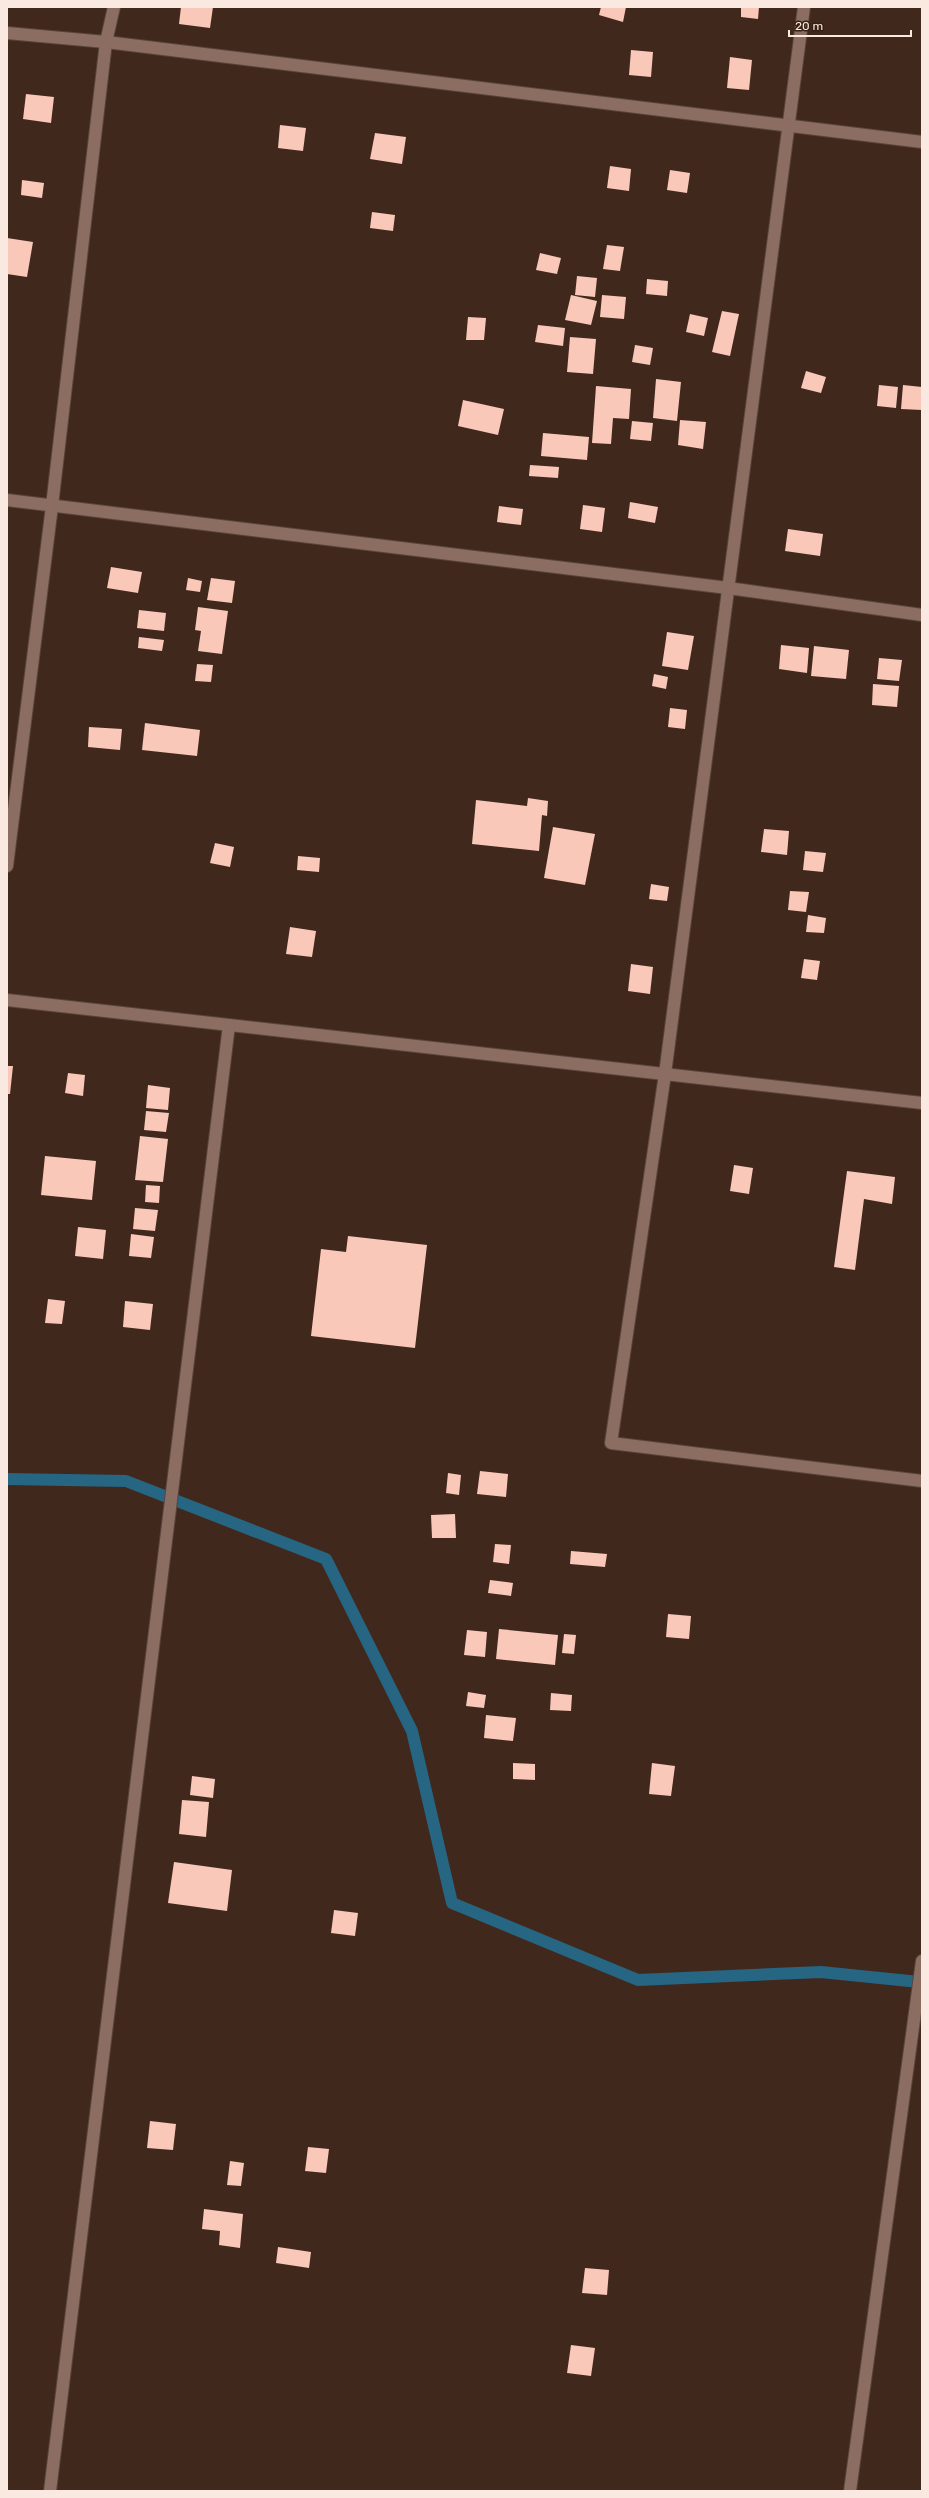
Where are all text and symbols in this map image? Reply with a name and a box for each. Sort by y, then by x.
scale bar [789,12,911,38]
text: 20 m [795,19,823,33]

